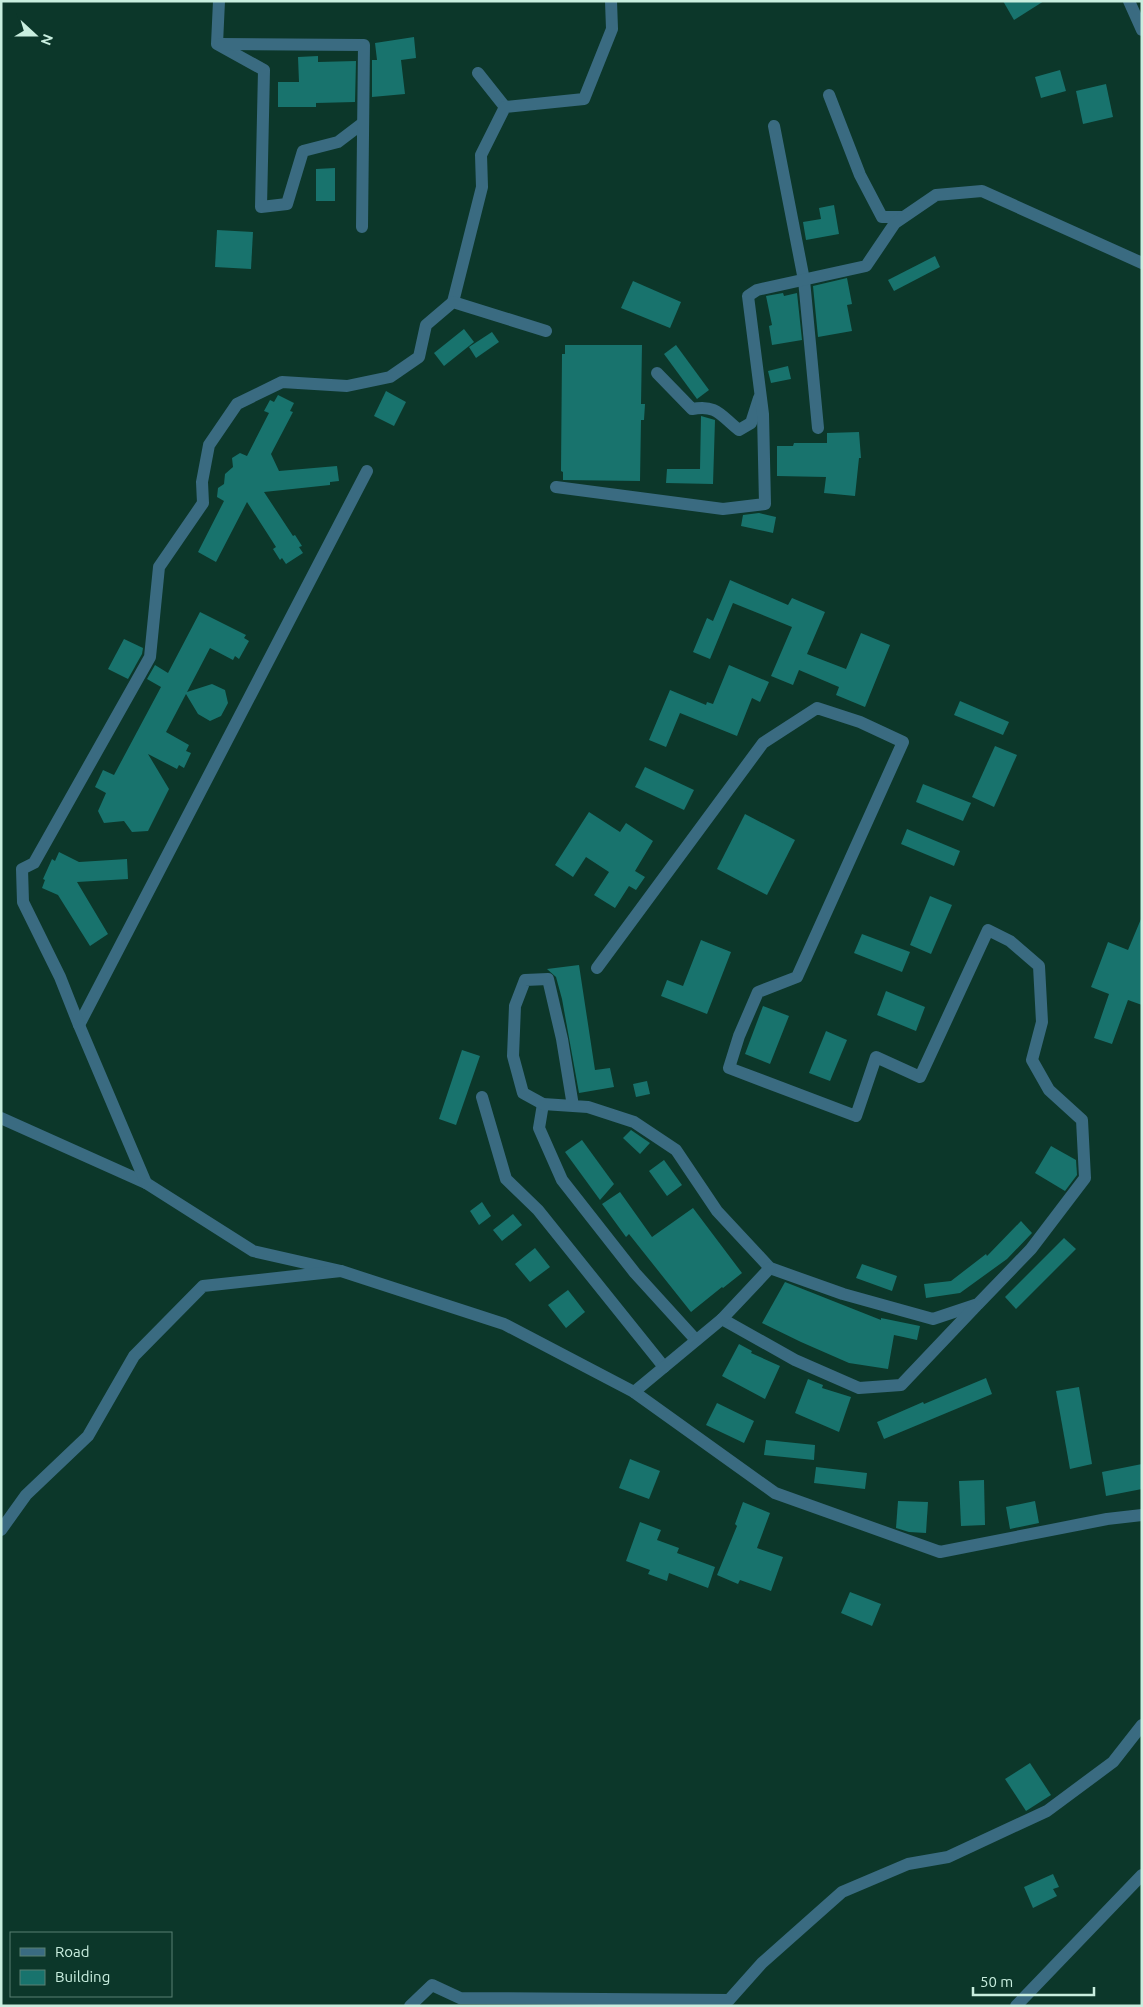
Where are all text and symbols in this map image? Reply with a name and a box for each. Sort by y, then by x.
north arrow [10,10,60,60]
text: N [38,32,56,47]
legend [10,1932,172,1997]
text: Road [55,1943,90,1960]
scale bar [973,1964,1094,1996]
text: Building [55,1968,110,1985]
text: 50 m [980,1973,1013,1990]

